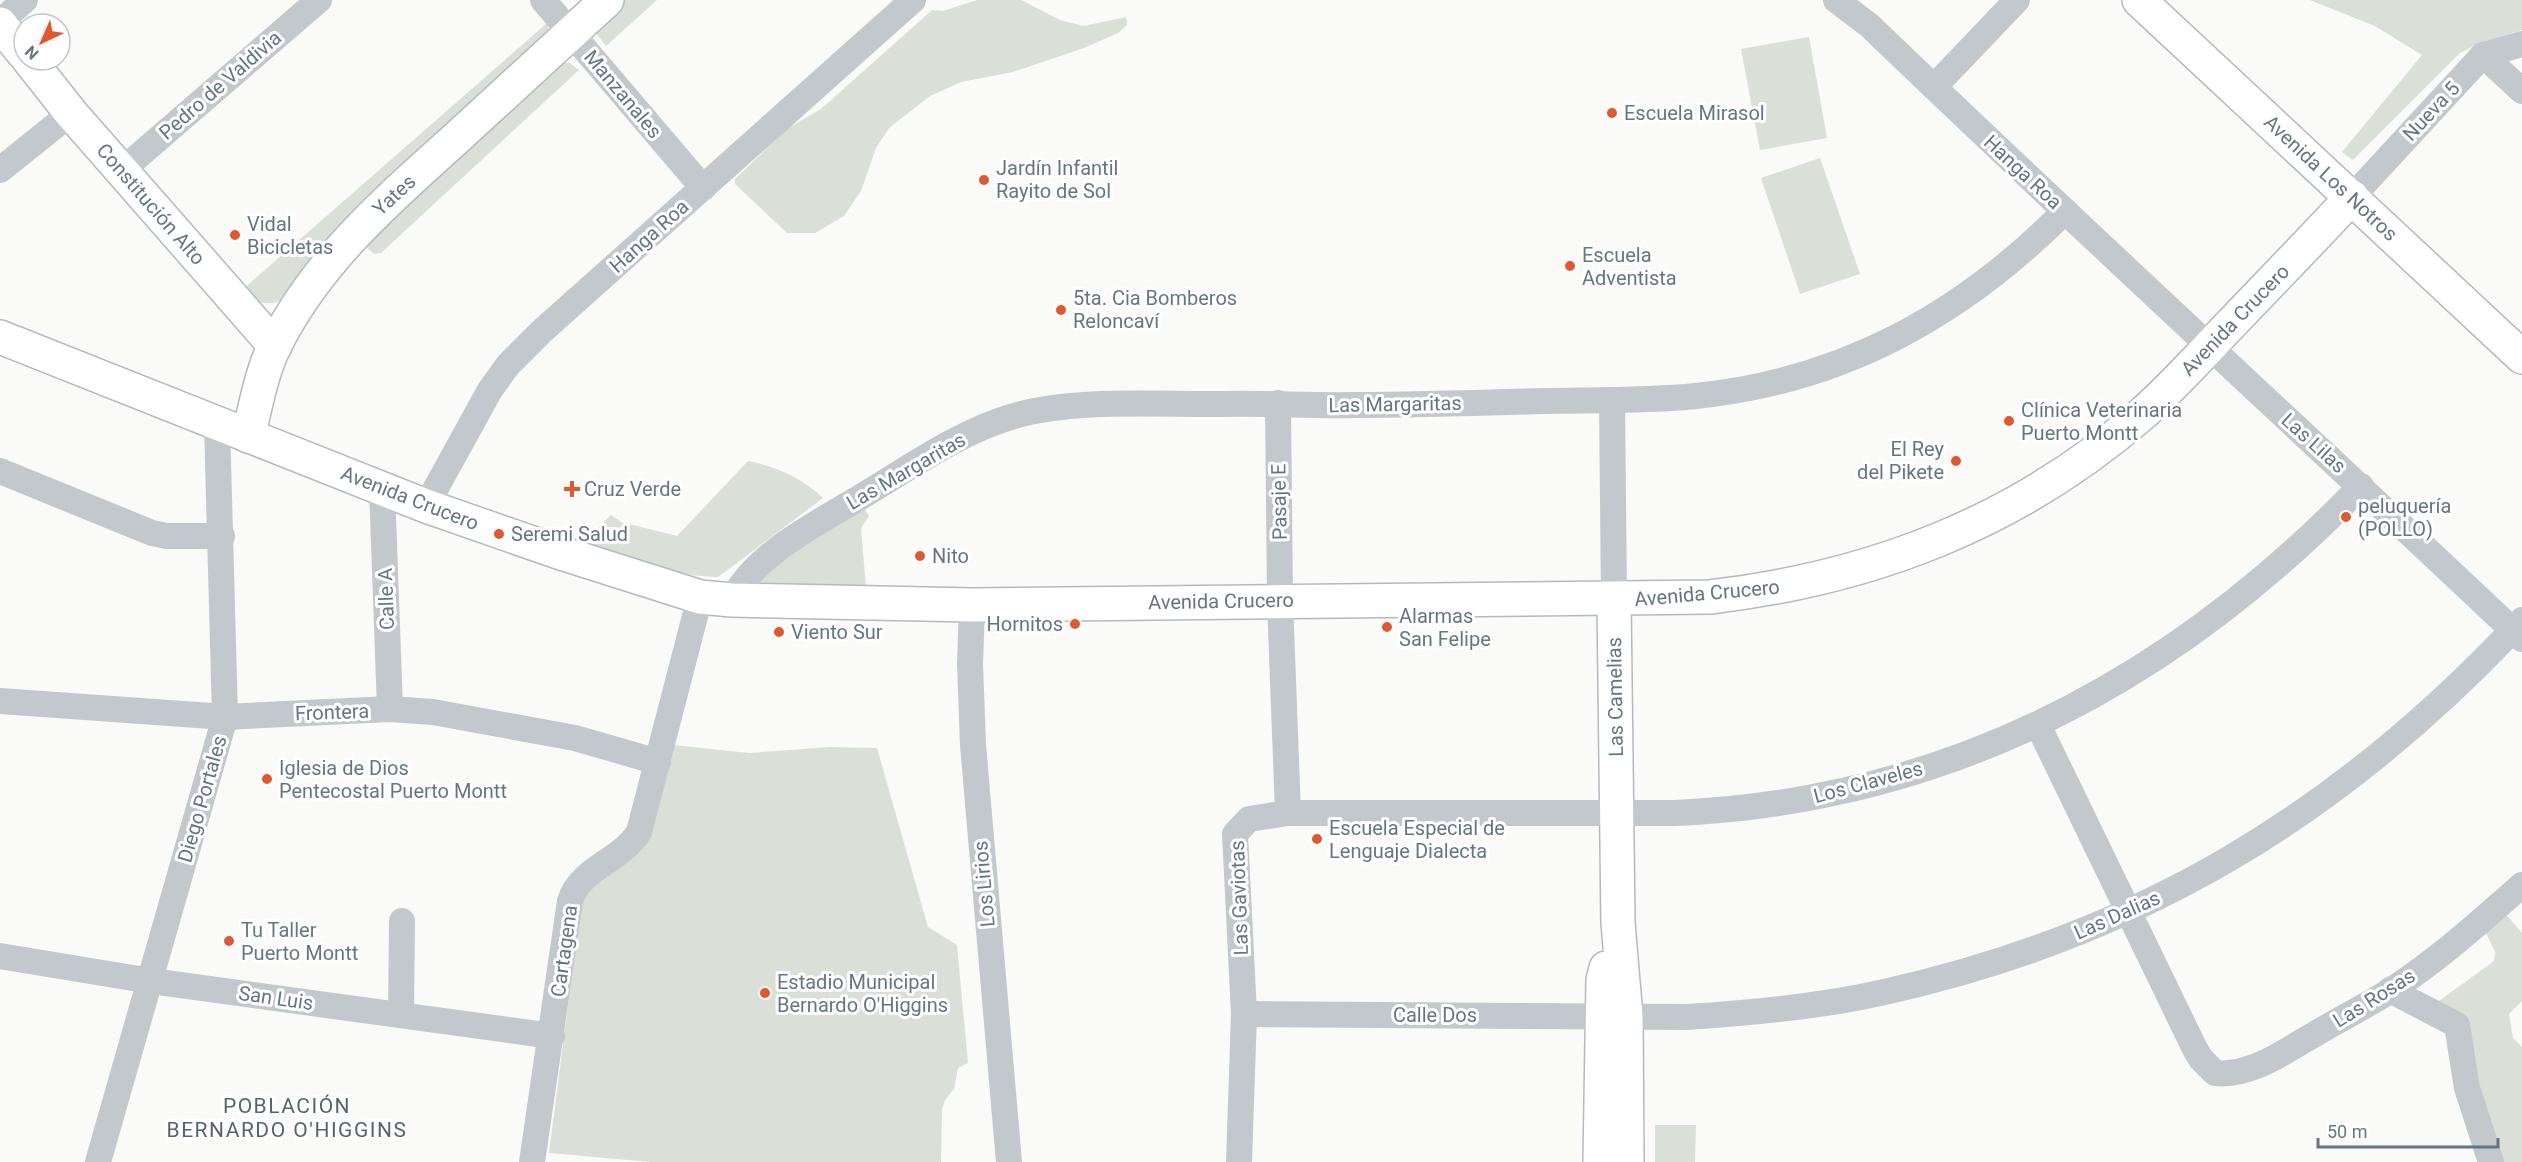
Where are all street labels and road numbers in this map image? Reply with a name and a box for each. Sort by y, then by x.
street label: Pedro de Valdivia [154,25,286,145]
street label: Manzanales [579,45,667,143]
street label: Nueva 5 [2398,76,2464,146]
street label: Avenida Los Notros [2259,110,2403,246]
street label: Hanga Roa [1979,130,2067,214]
street label: Constitución Alto [92,138,210,270]
street label: Yates [368,169,420,221]
street label: Hanga Roa [605,194,693,278]
street label: Avenida Crucero [2176,259,2294,381]
street label: Las Margaritas [1328,391,1462,417]
street label: Las Lilas [2277,408,2351,478]
street label: Las Margaritas [842,427,970,515]
street label: Avenida Crucero [338,461,482,535]
street label: Pasaje E [1266,464,1292,540]
street label: Calle A [373,567,399,631]
street label: Avenida Crucero [1633,575,1781,611]
street label: Avenida Crucero [1148,588,1294,614]
street label: Las Camelias [1602,637,1628,757]
street label: Frontera [294,699,370,725]
street label: Diego Portales [172,733,232,865]
street label: Los Claveles [1811,756,1925,808]
street label: Los Lirios [968,840,1000,928]
street label: Las Gaviotas [1225,840,1253,956]
street label: Las Dalias [2070,885,2164,945]
street label: Cartagena [546,904,582,998]
street label: Las Rosas [2329,963,2419,1033]
street label: San Luis [237,981,315,1015]
street label: Calle Dos [1393,1003,1477,1027]

